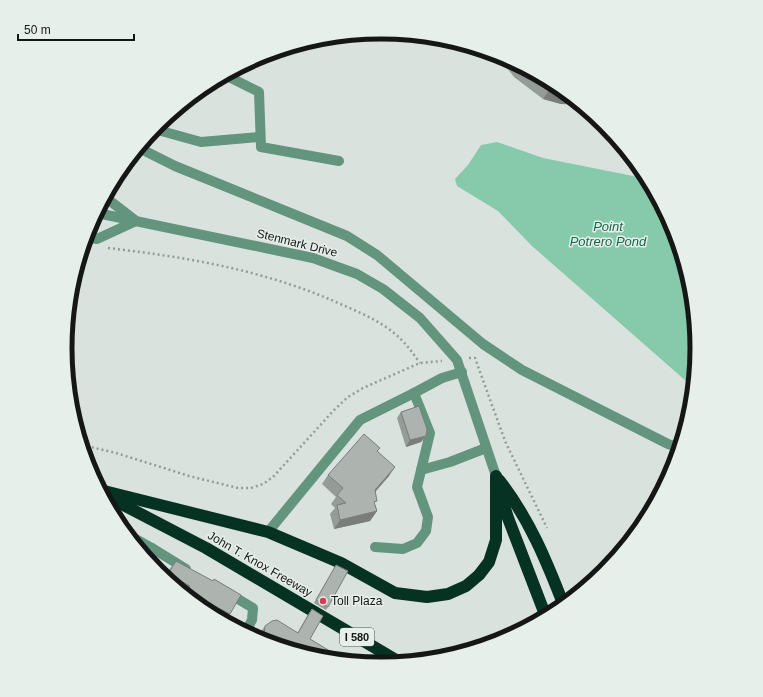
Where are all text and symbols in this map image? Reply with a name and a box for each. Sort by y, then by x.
scale bar [18,16,134,42]
text: 50 m [24,23,51,37]
water label: Point Potrero Pond [570,219,647,249]
street label: Stenmark Drive [255,226,339,260]
street label: John T. Knox Freeway [205,528,315,600]
place label: Toll Plaza [331,594,383,608]
marker: Toll Plaza [318,596,328,606]
road number: I 580 [340,628,374,646]

